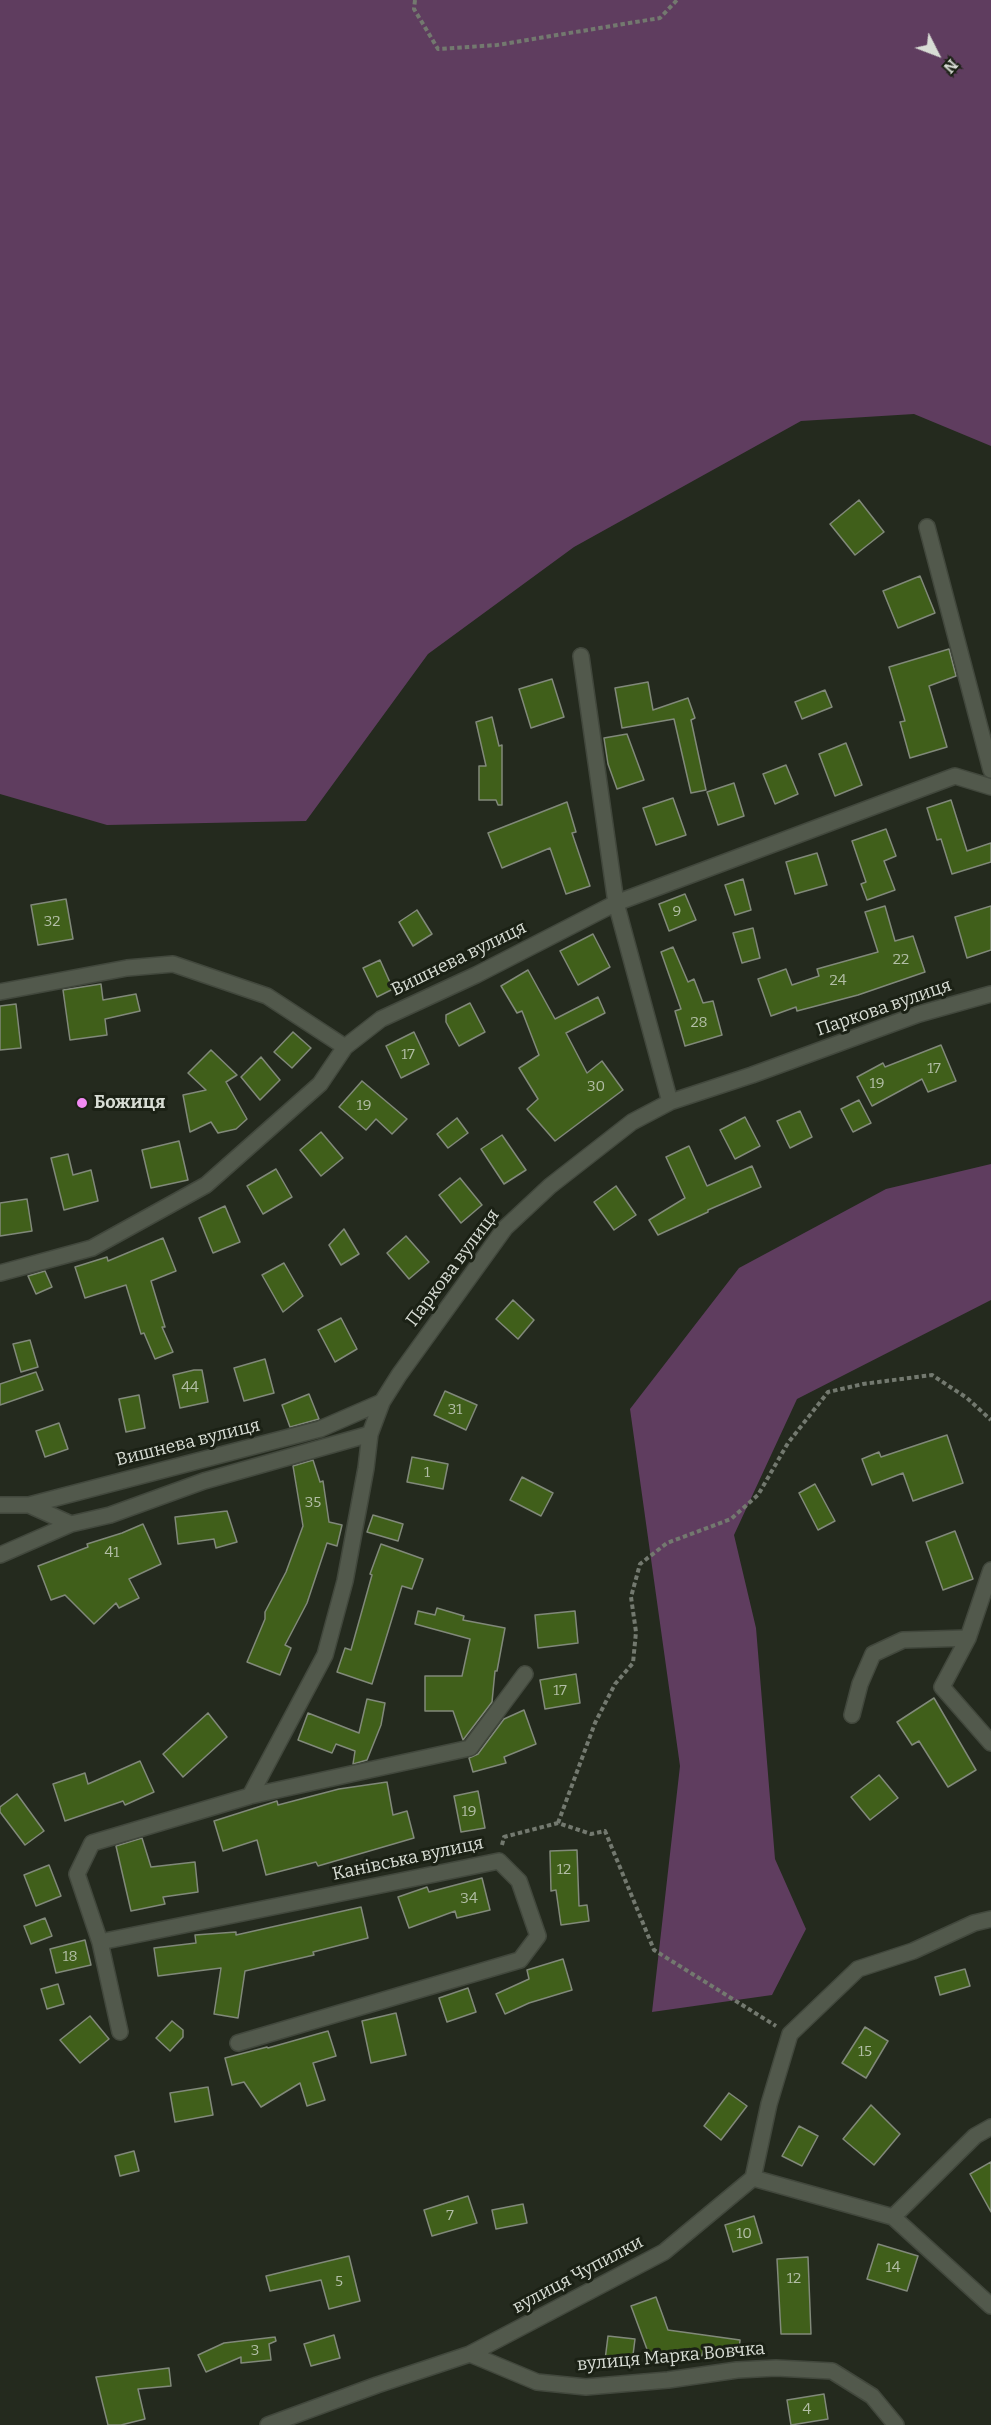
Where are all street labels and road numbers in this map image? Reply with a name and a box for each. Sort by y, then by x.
street label: Вишнева вулиця [388,917,530,1001]
street label: Паркова вулиця [814,975,954,1041]
street label: Паркова вулиця [402,1205,504,1331]
street label: Вишнева вулиця [114,1415,262,1471]
street label: Канівська вулиця [331,1832,485,1886]
street label: вулиця Чупилки [509,2231,647,2319]
street label: вулиця Марка Вовчка [576,2338,766,2376]

